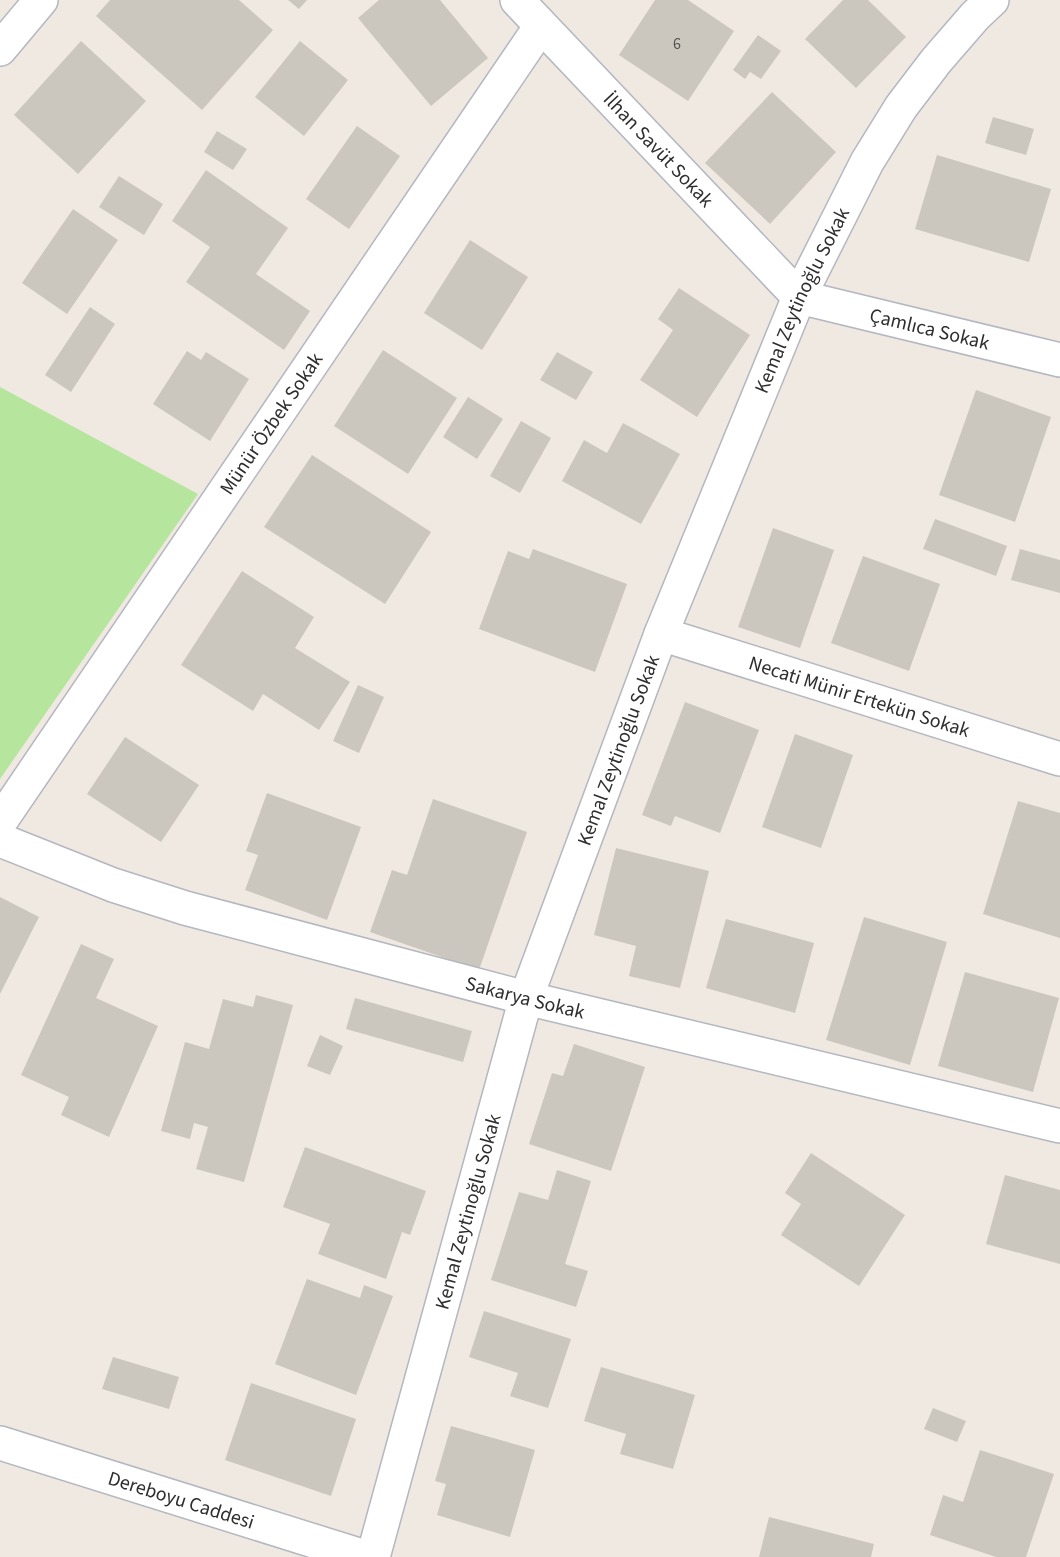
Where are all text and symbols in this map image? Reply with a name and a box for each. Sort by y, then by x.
house number: 6 [673,33,681,55]
street label: İlhan Savüt Sokak [597,86,720,214]
street label: Kemal Zeytinoğlu Sokak [748,203,857,398]
street label: Çamlıca Sokak [867,302,992,358]
street label: Münür Özbek Sokak [214,347,330,500]
street label: Necati Münir Ertekün Sokak [745,649,973,745]
street label: Kemal Zeytinoğlu Sokak [571,651,667,850]
street label: Sakarya Sokak [462,970,588,1027]
street label: Kemal Zeytinoğlu Sokak [428,1111,509,1313]
street label: Dereboyu Caddesi [104,1465,258,1537]

